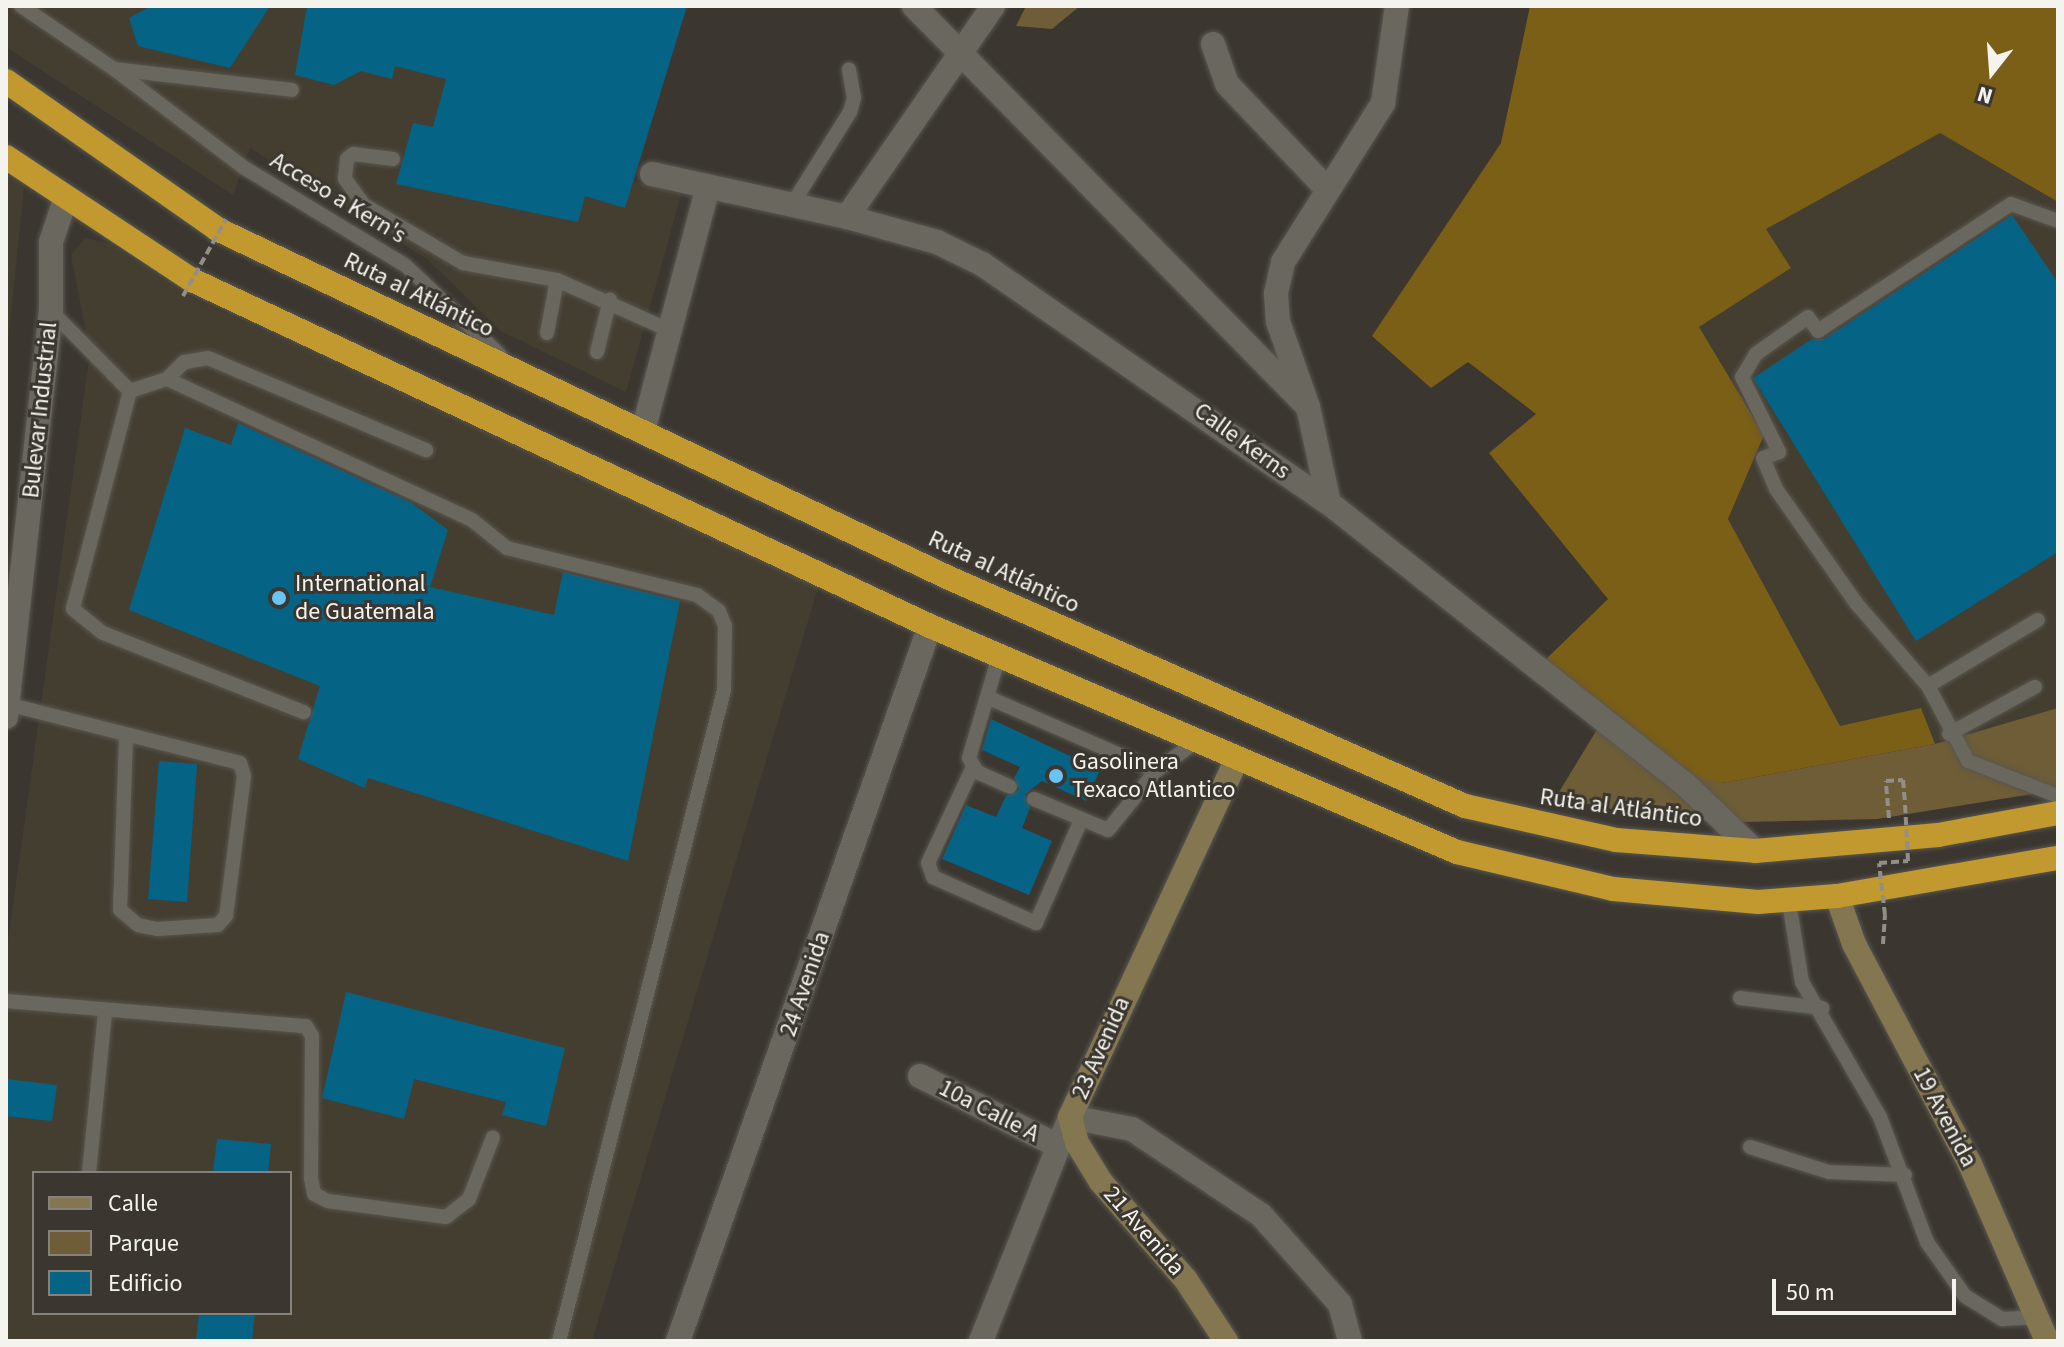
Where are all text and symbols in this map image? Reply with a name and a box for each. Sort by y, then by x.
north arrow [1952,32,2032,112]
text: N [1973,78,1997,112]
street label: Acceso a Kern's [265,146,411,250]
street label: Ruta al Atlántico [339,246,499,344]
street label: Bulevar Industrial [16,320,64,500]
street label: Calle Kerns [1188,396,1296,486]
street label: Ruta al Atlántico [924,524,1084,620]
place label: International de Guatemala [295,570,435,626]
marker: International de Guatemala [270,589,288,607]
place label: Gasolinera Texaco Atlantico [1072,748,1235,804]
marker: Gasolinera Texaco Atlantico [1047,767,1065,785]
street label: Ruta al Atlántico [1538,782,1704,834]
street label: 24 Avenida [774,928,836,1040]
street label: 23 Avenida [1066,992,1136,1104]
street label: 19 Avenida [1907,1062,1983,1172]
street label: 10a Calle A [934,1074,1044,1148]
legend [32,1171,292,1315]
street label: 21 Avenida [1097,1180,1191,1282]
text: Calle [108,1186,158,1221]
text: Parque [108,1226,179,1261]
scale bar [1776,1263,1960,1313]
text: Edificio [108,1266,182,1301]
text: 50 m [1786,1275,1835,1310]

